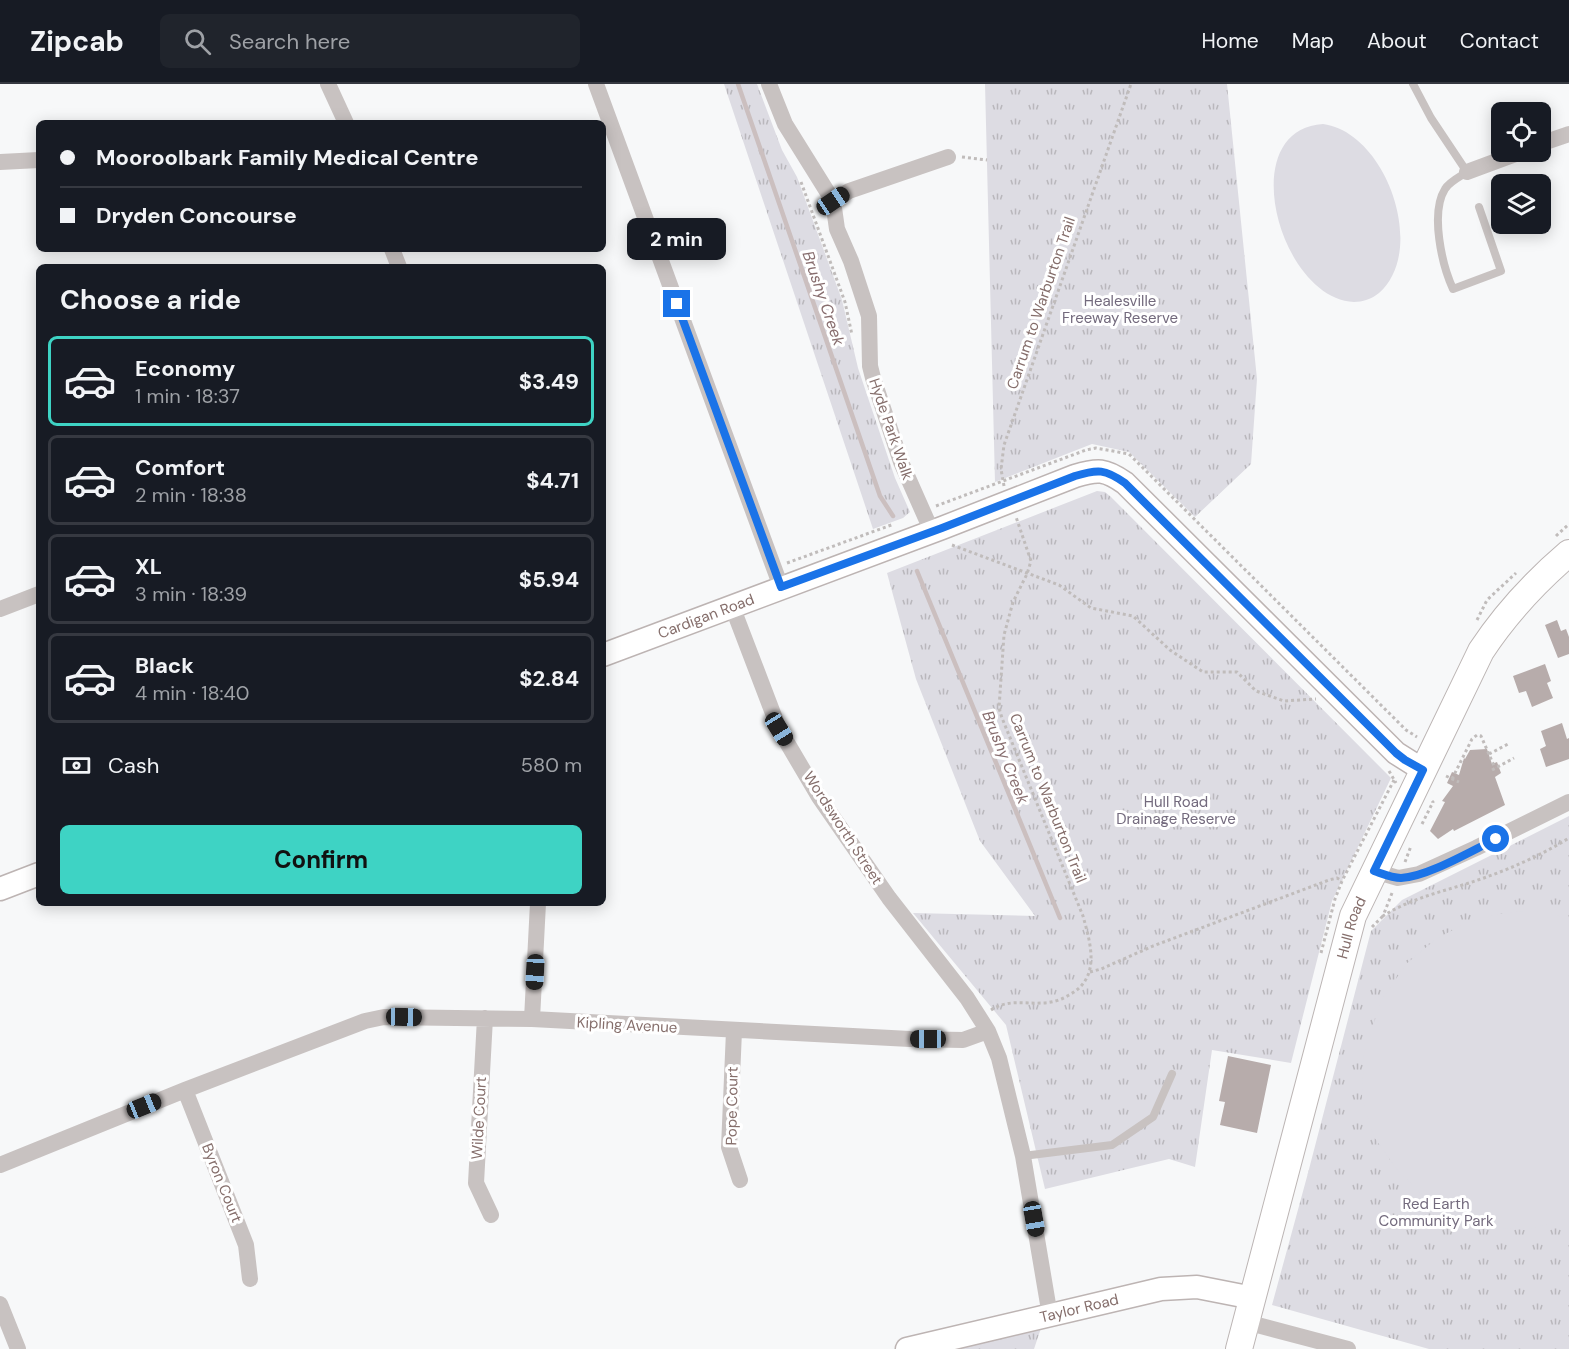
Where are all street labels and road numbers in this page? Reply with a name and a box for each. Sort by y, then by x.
street label: Carrum to Warburton Trail [1002,214,1080,392]
street label: Hyde Park Walk [864,376,918,483]
street label: Cardigan Road [655,589,757,644]
street label: Carrum to Warburton Trail [1005,710,1091,886]
street label: Wordsworth Street [799,768,887,889]
street label: Hull Road [1332,893,1371,961]
street label: Kipling Avenue [576,1012,678,1038]
street label: Pope Court [721,1066,743,1146]
street label: Wilde Court [467,1076,491,1160]
street label: Byron Court [197,1140,247,1226]
street label: Taylor Road [1038,1289,1121,1327]

